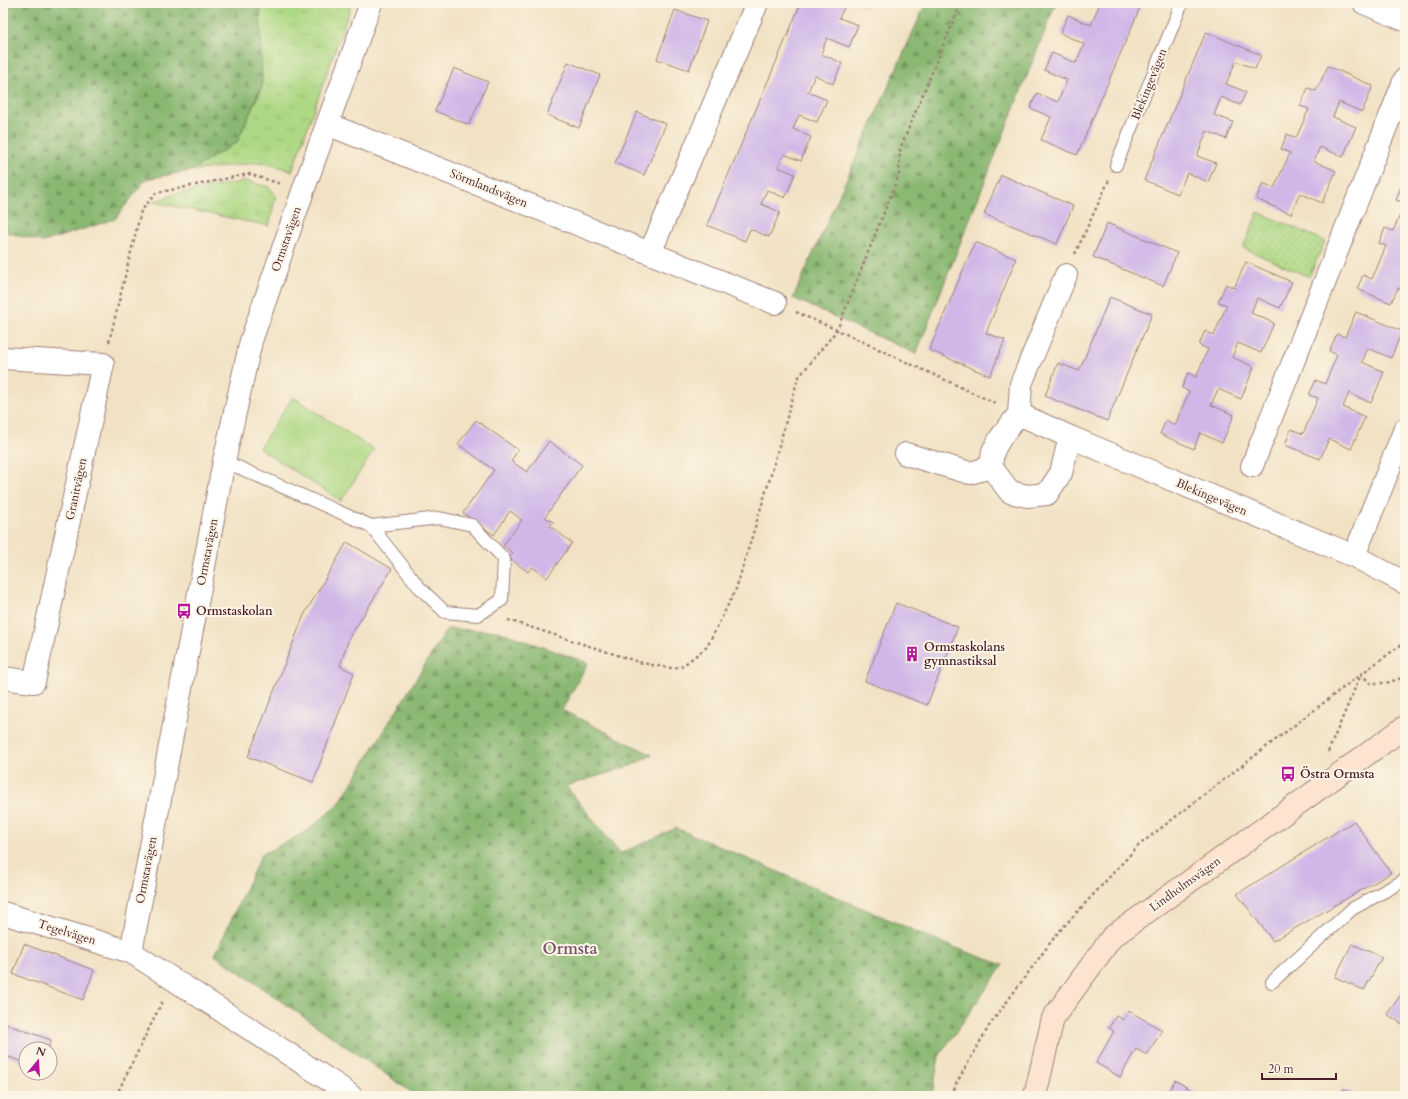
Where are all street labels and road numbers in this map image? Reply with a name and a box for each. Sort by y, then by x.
street label: Blekingevägen [1127,46,1171,122]
street label: Sörmlandsvägen [448,165,531,211]
street label: Ormstavägen [267,204,305,274]
street label: Granitvägen [62,456,90,522]
street label: Blekingevägen [1174,475,1250,519]
street label: Ormstavägen [193,517,221,587]
street label: Ormstavägen [132,835,160,905]
street label: Lindholmsvägen [1146,853,1224,915]
street label: Tegelvägen [36,916,98,948]

